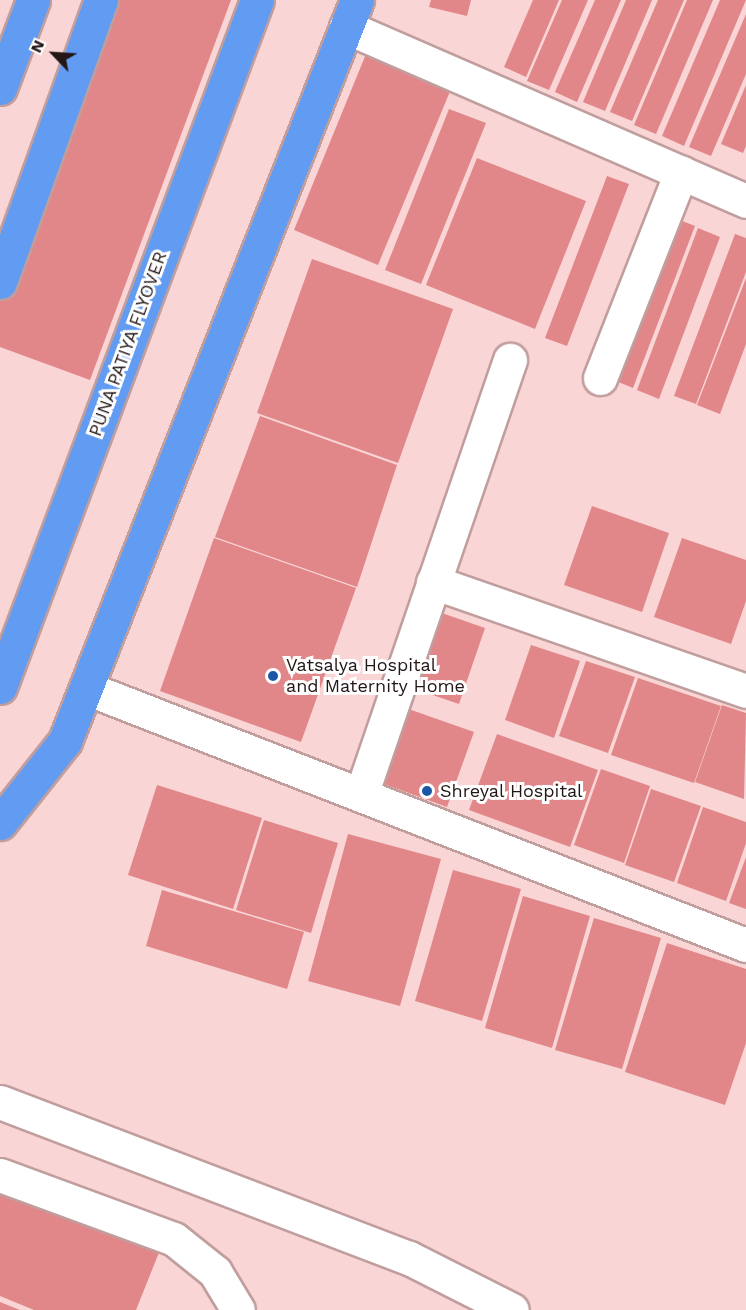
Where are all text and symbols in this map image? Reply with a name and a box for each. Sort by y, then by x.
north arrow [24,24,84,84]
text: N [26,37,48,56]
street label: PUNA PATIYA FLYOVER [84,248,172,440]
place label: Vatsalya Hospital and Maternity Home [286,655,465,698]
marker: Vatsalya Hospital and Maternity Home [264,667,282,685]
place label: Shreyal Hospital [440,780,583,802]
marker: Shreyal Hospital [418,782,436,800]

